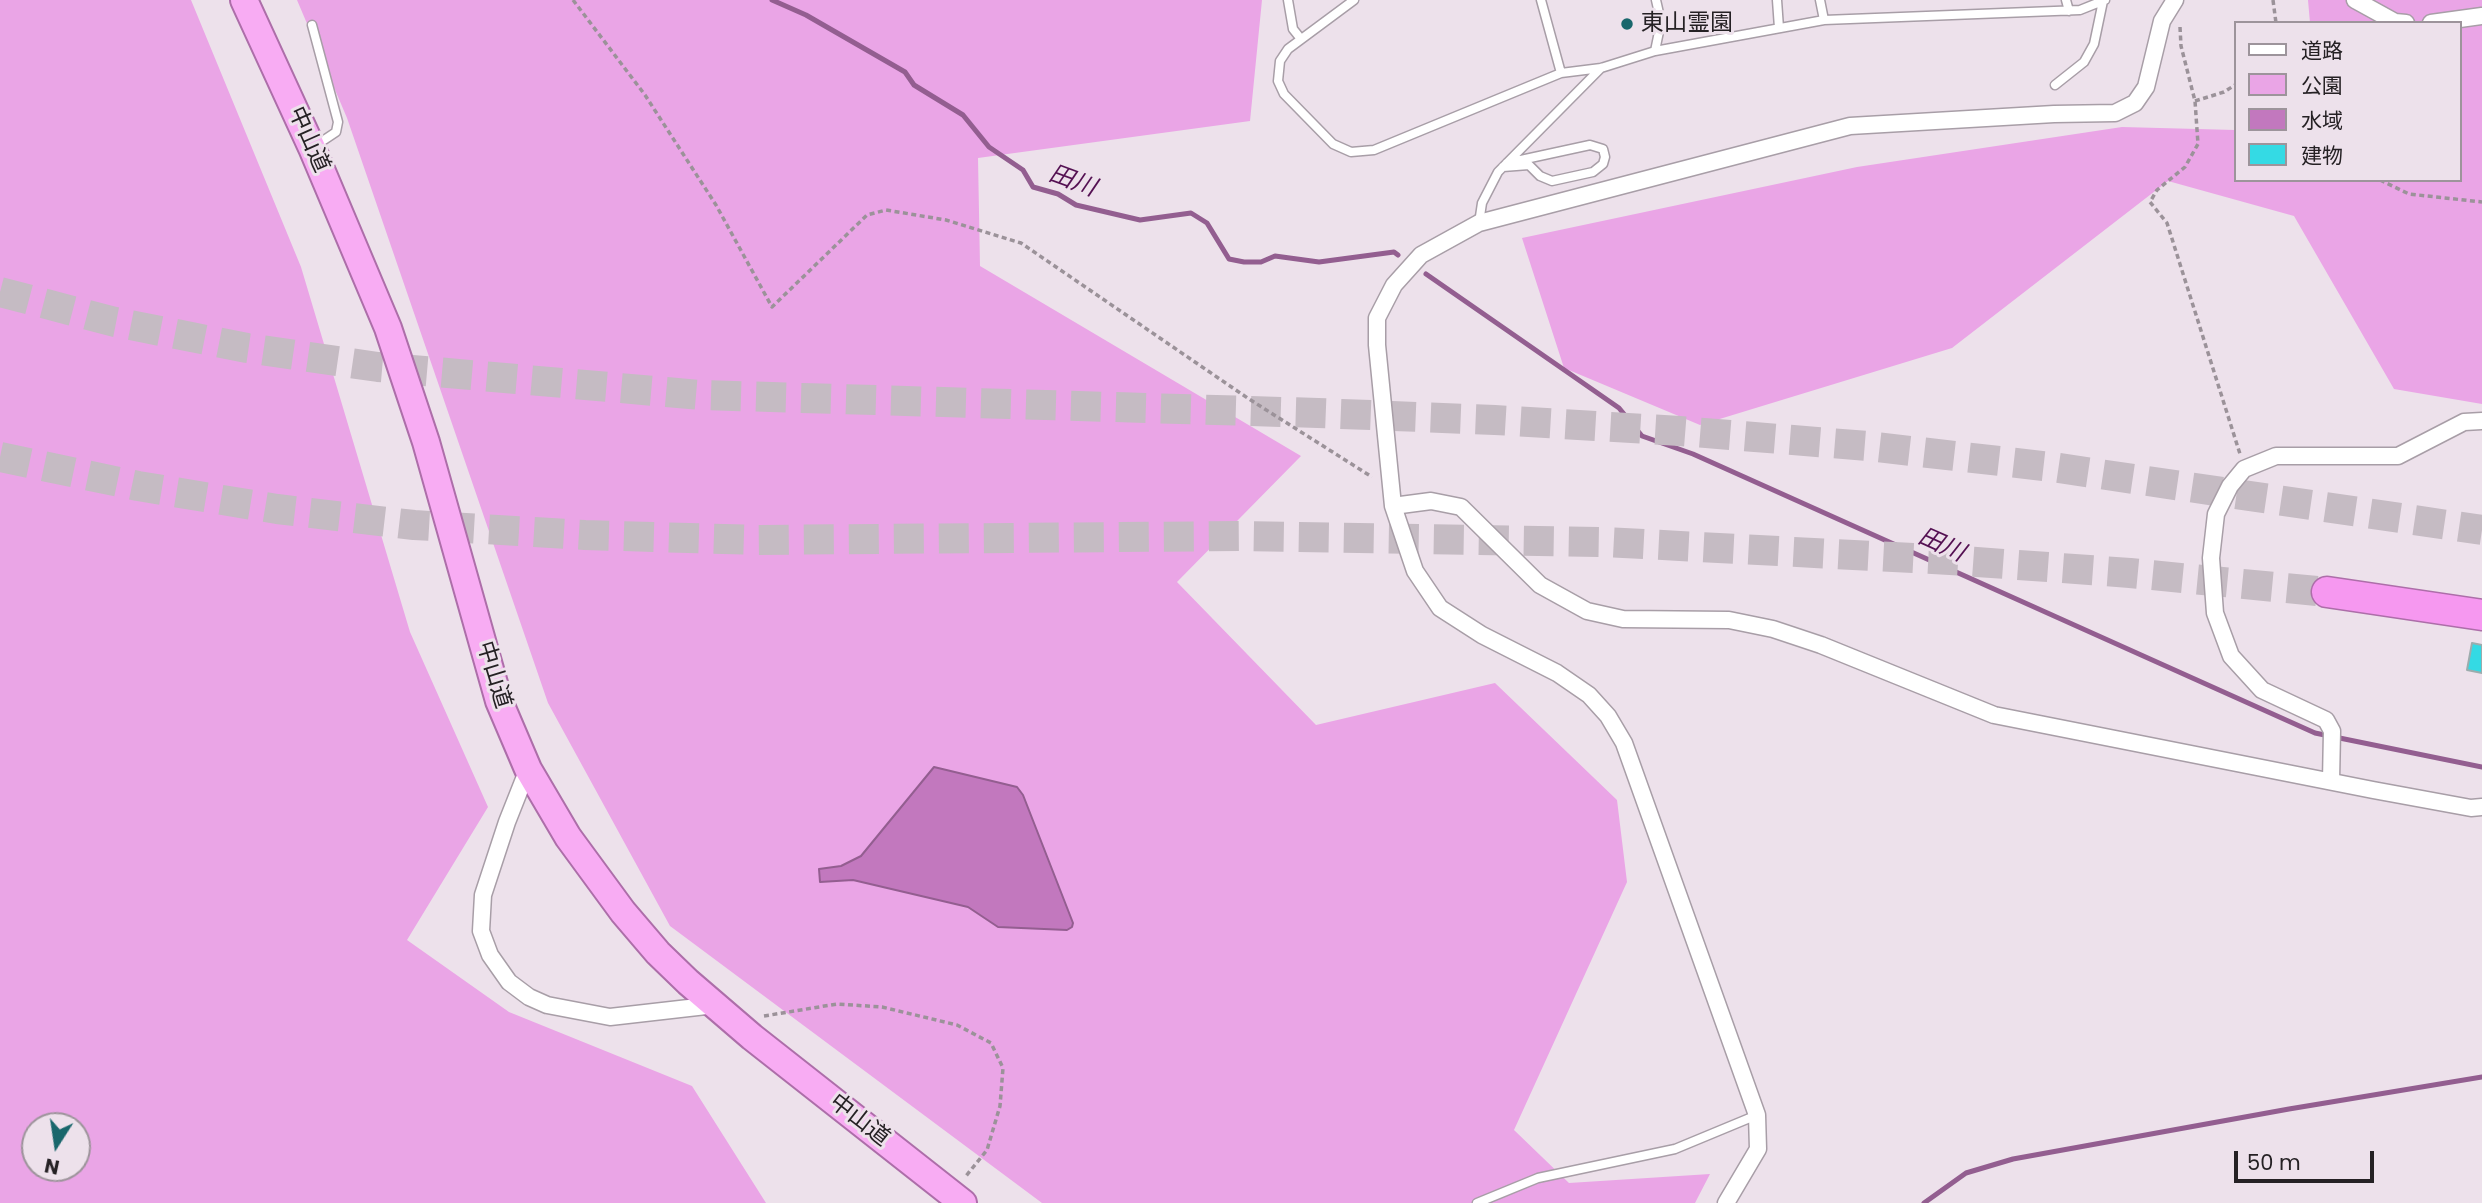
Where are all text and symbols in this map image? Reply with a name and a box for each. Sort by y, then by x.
place label: 東山霊園 [1641,10,1733,38]
marker: 東山霊園 [1619,16,1635,32]
legend [2234,21,2461,182]
text: 道路 [2301,36,2343,65]
text: 公園 [2301,71,2343,100]
street label: 中山道 [281,103,335,177]
text: 水域 [2301,106,2343,135]
text: 建物 [2301,141,2343,170]
water label: 田川 [1045,160,1099,204]
water label: 田川 [1913,523,1969,569]
street label: 中山道 [470,638,516,712]
street label: 中山道 [823,1089,895,1153]
north arrow [21,1112,91,1182]
scale bar [2237,1136,2377,1180]
text: 50 m [2247,1148,2301,1177]
text: N [42,1151,62,1181]

